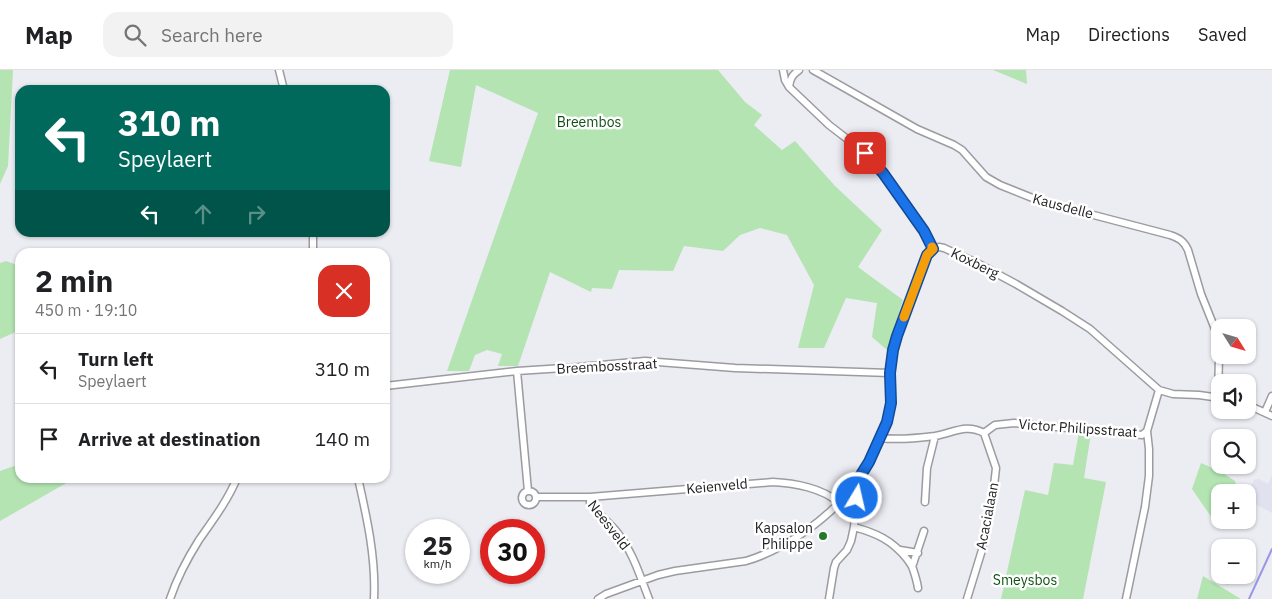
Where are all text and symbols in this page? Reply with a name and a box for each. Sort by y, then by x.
search box [103,12,453,57]
text: Map [25,19,73,51]
icon: search [121,21,149,49]
text: Search here [161,23,263,47]
text: Map [1025,23,1060,46]
text: Directions [1088,23,1170,46]
text: Saved [1198,23,1247,46]
text: 310 m [118,100,221,146]
icon: left [35,105,100,170]
park label: Breembos [557,113,621,131]
pin [844,132,886,174]
icon: arrive [851,139,879,167]
text: Speylaert [118,144,212,173]
street label: Kausdelle [1031,189,1096,223]
icon: left [136,200,164,228]
icon: ahead [189,200,217,228]
icon: right [242,200,270,228]
street label: Koxberg [948,244,1003,283]
text: 2 min [35,261,113,300]
button: close [318,265,370,317]
text: 450 m · 19:10 [35,300,137,320]
north arrow [1211,319,1256,364]
map controls [1211,319,1256,584]
text: Turn left [78,347,154,371]
street label: Breembosstraat [556,354,658,378]
icon: left [35,355,63,383]
text: 310 m [315,357,370,381]
text: Speylaert [78,371,147,391]
button: sound [1211,374,1256,419]
street label: Victor Philipsstraat [1018,415,1138,441]
icon: arrive [35,425,63,453]
text: Arrive at destination [78,427,261,451]
text: 140 m [315,427,370,451]
button: search [1211,429,1256,474]
position arrow [830,471,882,523]
street label: Keienveld [686,474,748,498]
street label: Acacialaan [972,481,1002,551]
button: + [1211,484,1256,529]
street label: Neesveld [584,496,634,554]
speed limit sign: 30 [480,519,545,584]
place label: Kapsalon Philippe [755,519,813,553]
text: 25 [422,529,453,562]
marker: Kapsalon Philippe [817,530,829,542]
button: − [1211,539,1256,584]
text: km/h [423,556,452,571]
park label: Smeysbos [993,571,1057,589]

